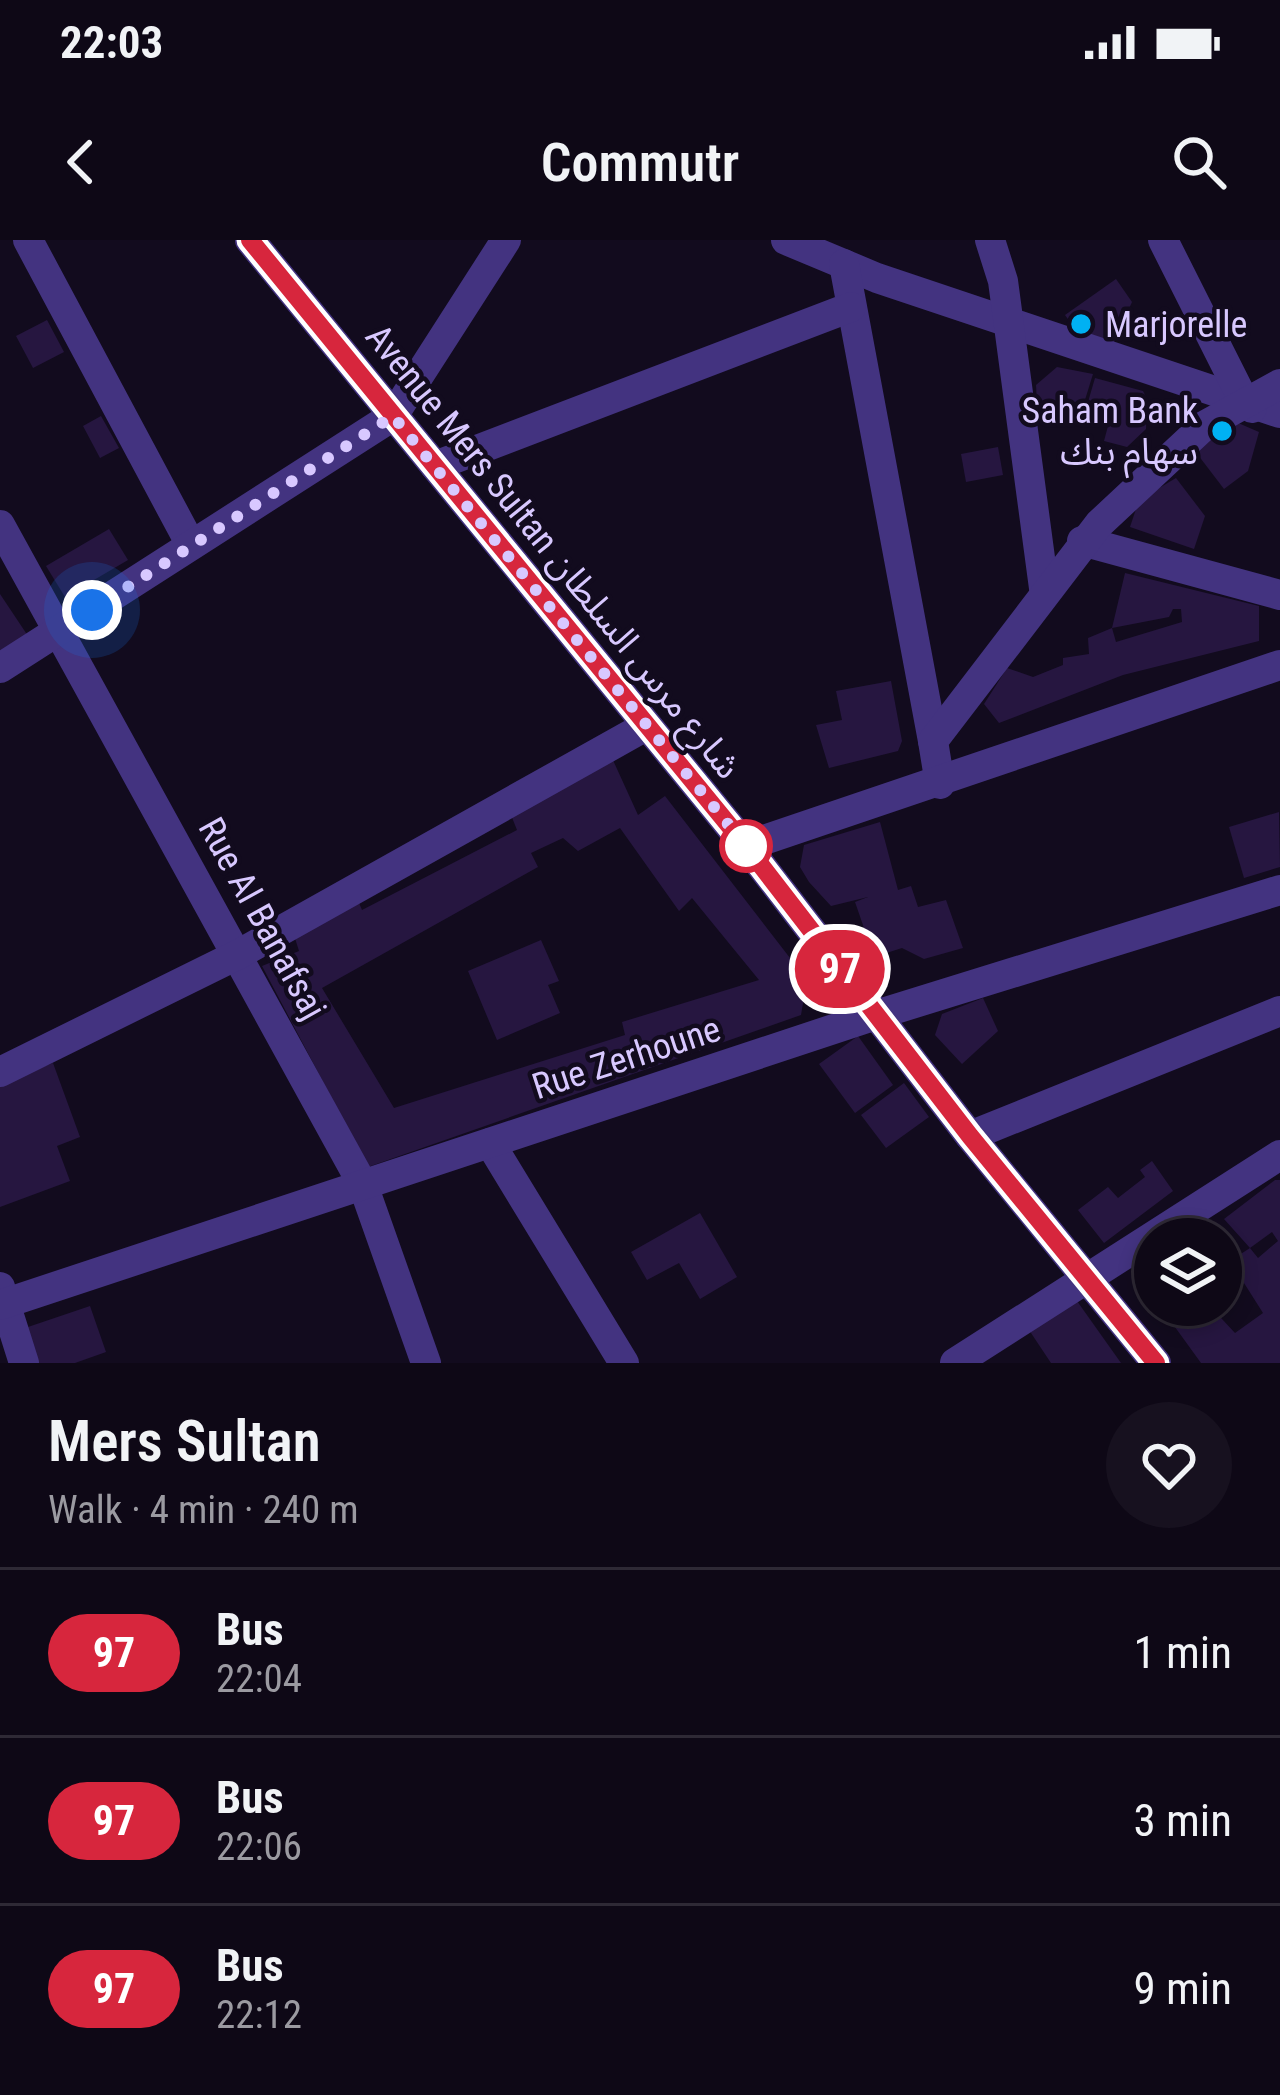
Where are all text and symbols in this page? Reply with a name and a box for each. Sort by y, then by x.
text: 22:03 [60,16,163,69]
icon: back [48,129,114,195]
icon: search [1166,129,1232,195]
text: Commutr [541,131,739,194]
place label: Marjorelle [1105,304,1247,346]
marker: Marjorelle [1068,311,1094,337]
street label: Avenue Mers Sultan شارع مرس السلطان [353,316,749,790]
place label: Saham Bank سهام بنك [1022,390,1198,479]
marker: Saham Bank سهام بنك [1209,418,1235,444]
your location [62,580,122,640]
street label: Rue Al Banafsaj [190,811,335,1026]
unlabelled marker [721,821,771,871]
line badge: 97 [786,930,894,1008]
text: 97 [819,944,861,993]
street label: Rue Zerhoune [527,1008,726,1108]
map controls [1134,1218,1242,1326]
button: layers [1134,1218,1242,1326]
button: heart [1106,1402,1232,1528]
text: Mers Sultan [48,1408,321,1475]
text: Walk · 4 min · 240 m [48,1487,359,1533]
text: Bus [216,1603,284,1656]
text: 1 min [1133,1626,1232,1679]
text: 97 [93,1628,135,1677]
text: 22:04 [216,1656,302,1702]
text: Bus [216,1771,284,1824]
text: 3 min [1133,1794,1232,1847]
text: 97 [93,1796,135,1845]
text: 22:06 [216,1824,302,1870]
text: Bus [216,1939,284,1992]
text: 9 min [1133,1962,1232,2015]
text: 97 [93,1964,135,2013]
text: 22:12 [216,1992,302,2038]

